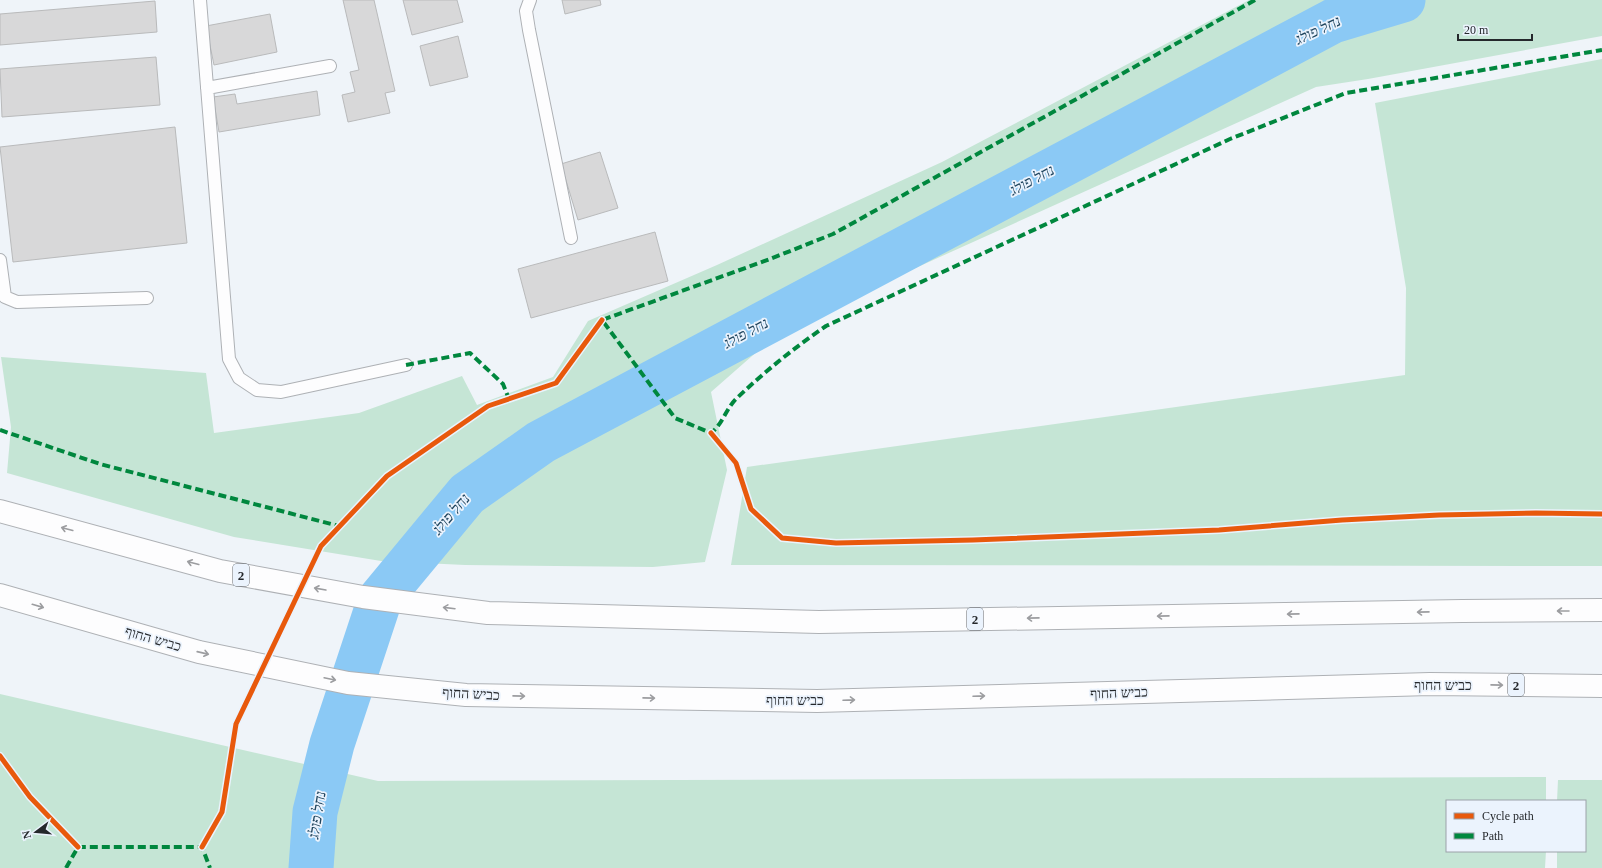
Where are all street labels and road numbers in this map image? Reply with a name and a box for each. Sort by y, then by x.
road number: 2 [233,564,249,586]
road number: 2 [967,608,983,630]
street label: כביש החוף [123,624,183,654]
road number: 2 [1508,674,1524,696]
street label: כביש החוף [1414,678,1472,693]
street label: כביש החוף [1090,684,1148,702]
street label: כביש החוף [442,685,500,703]
street label: כביש החוף [766,693,824,708]

